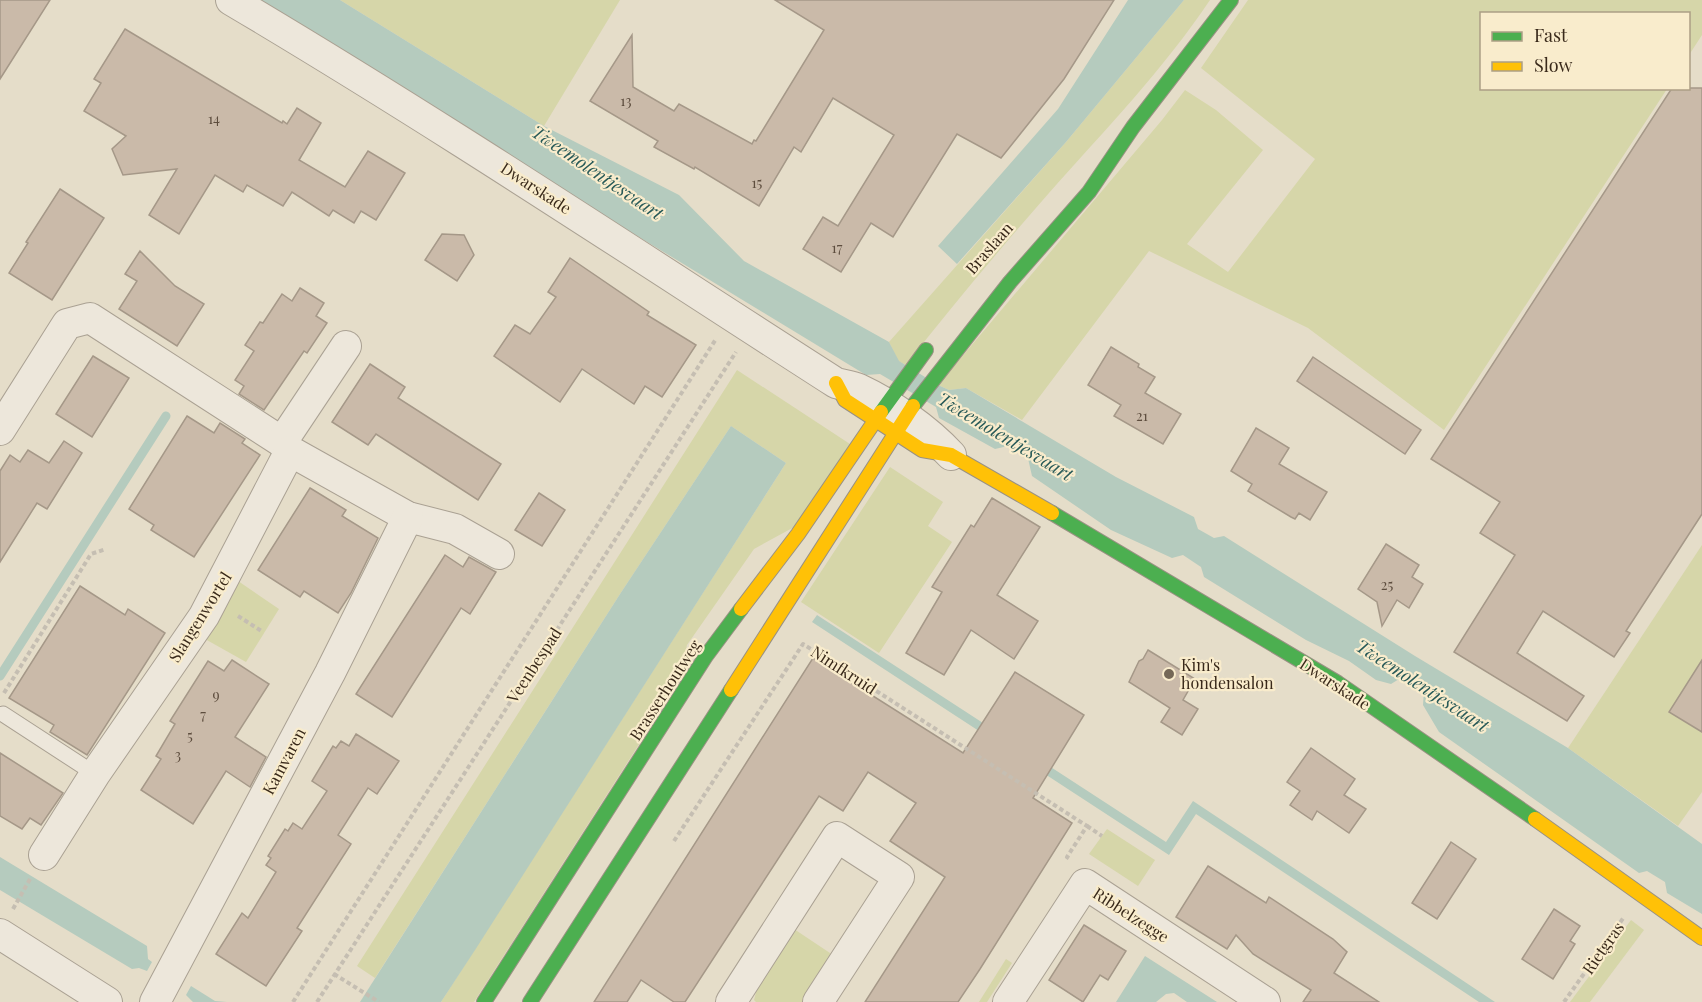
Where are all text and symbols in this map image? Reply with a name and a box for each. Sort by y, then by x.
legend [1480,12,1690,90]
text: Fast [1534,23,1568,47]
text: Slow [1534,53,1572,77]
house number: 13 [620,91,632,110]
house number: 14 [208,109,220,128]
water label: Tweemolentjesvaart [527,119,669,226]
street label: Dwarskade [497,157,576,218]
house number: 15 [752,173,763,192]
street label: Braslaan [960,217,1017,278]
house number: 17 [832,238,843,257]
water label: Tweemolentjesvaart [933,386,1078,487]
house number: 21 [1136,406,1148,425]
street label: Slangenwortel [163,567,236,666]
house number: 25 [1381,575,1393,594]
street label: Veenbespad [501,623,566,707]
water label: Tweemolentjesvaart [1351,633,1494,738]
street label: Brasserhoutweg [624,635,705,744]
street label: Nimfkruid [807,641,881,699]
street label: Dwarskade [1296,653,1375,714]
place label: Kim's hondensalon [1181,654,1274,693]
marker: Kim's hondensalon [1162,667,1176,681]
house number: 9 [212,685,220,704]
house number: 7 [200,705,206,724]
street label: Kamvaren [257,723,310,798]
house number: 5 [187,726,193,745]
house number: 3 [175,745,181,764]
street label: Ribbelzegge [1089,882,1173,947]
street label: Rietgras [1577,917,1628,978]

